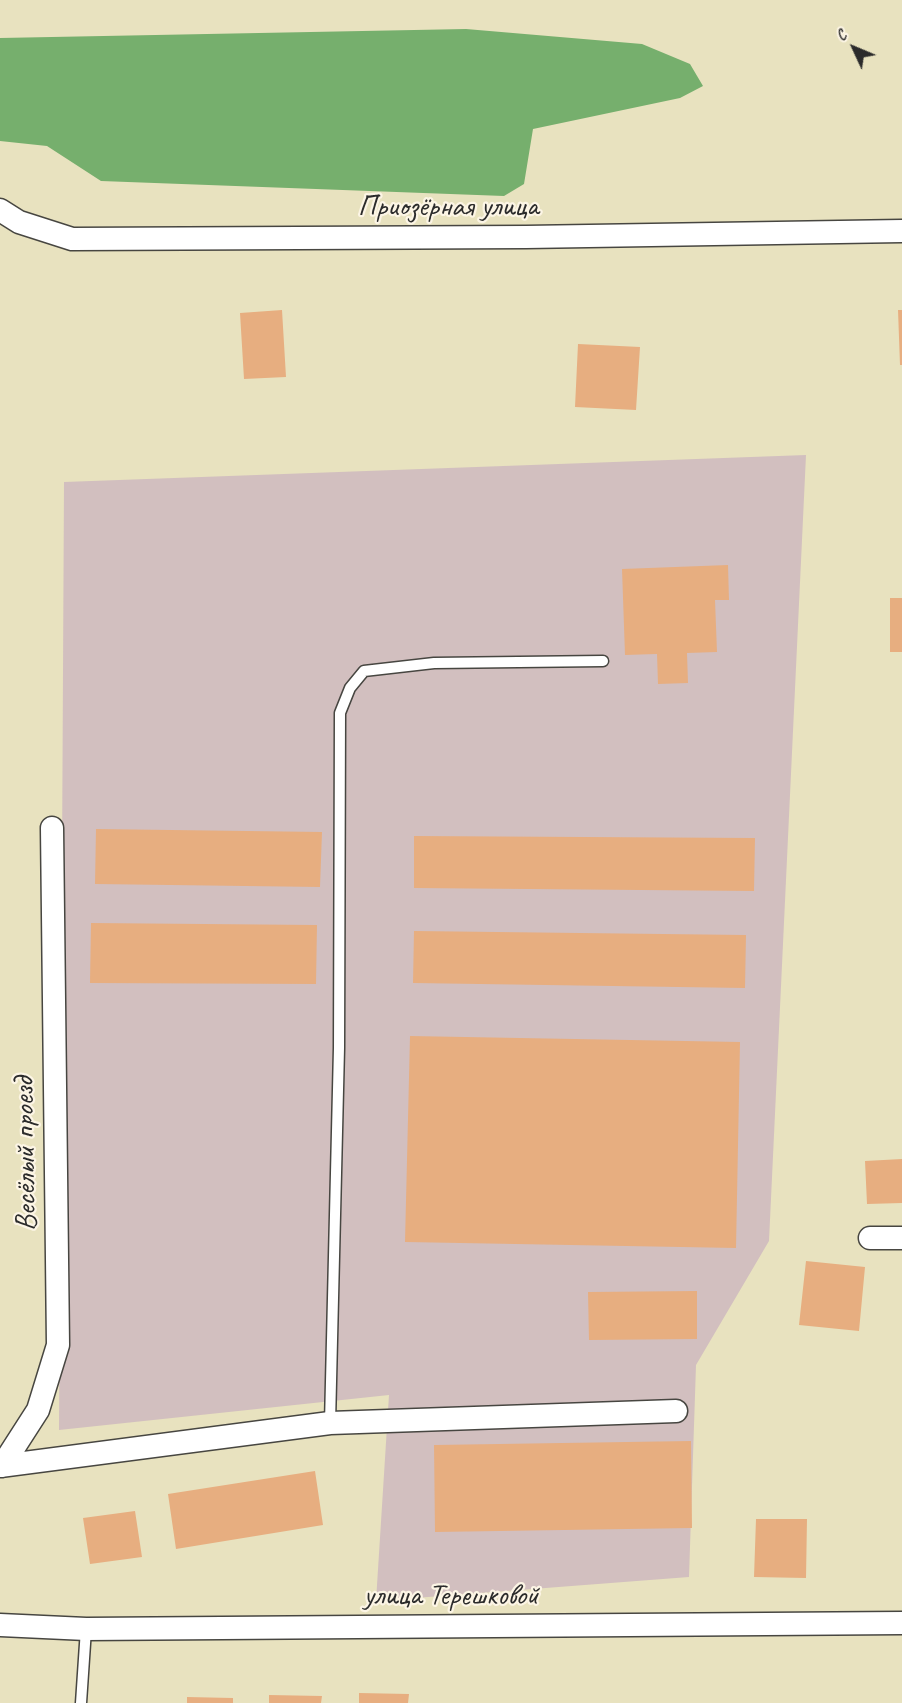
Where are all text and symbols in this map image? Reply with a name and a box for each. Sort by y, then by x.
north arrow [824,18,884,78]
text: С [831,26,851,45]
street label: Приозёрная улица [358,189,538,225]
street label: Весёлый проезд [7,1077,45,1231]
street label: улица Терешковой [364,1578,538,1614]

